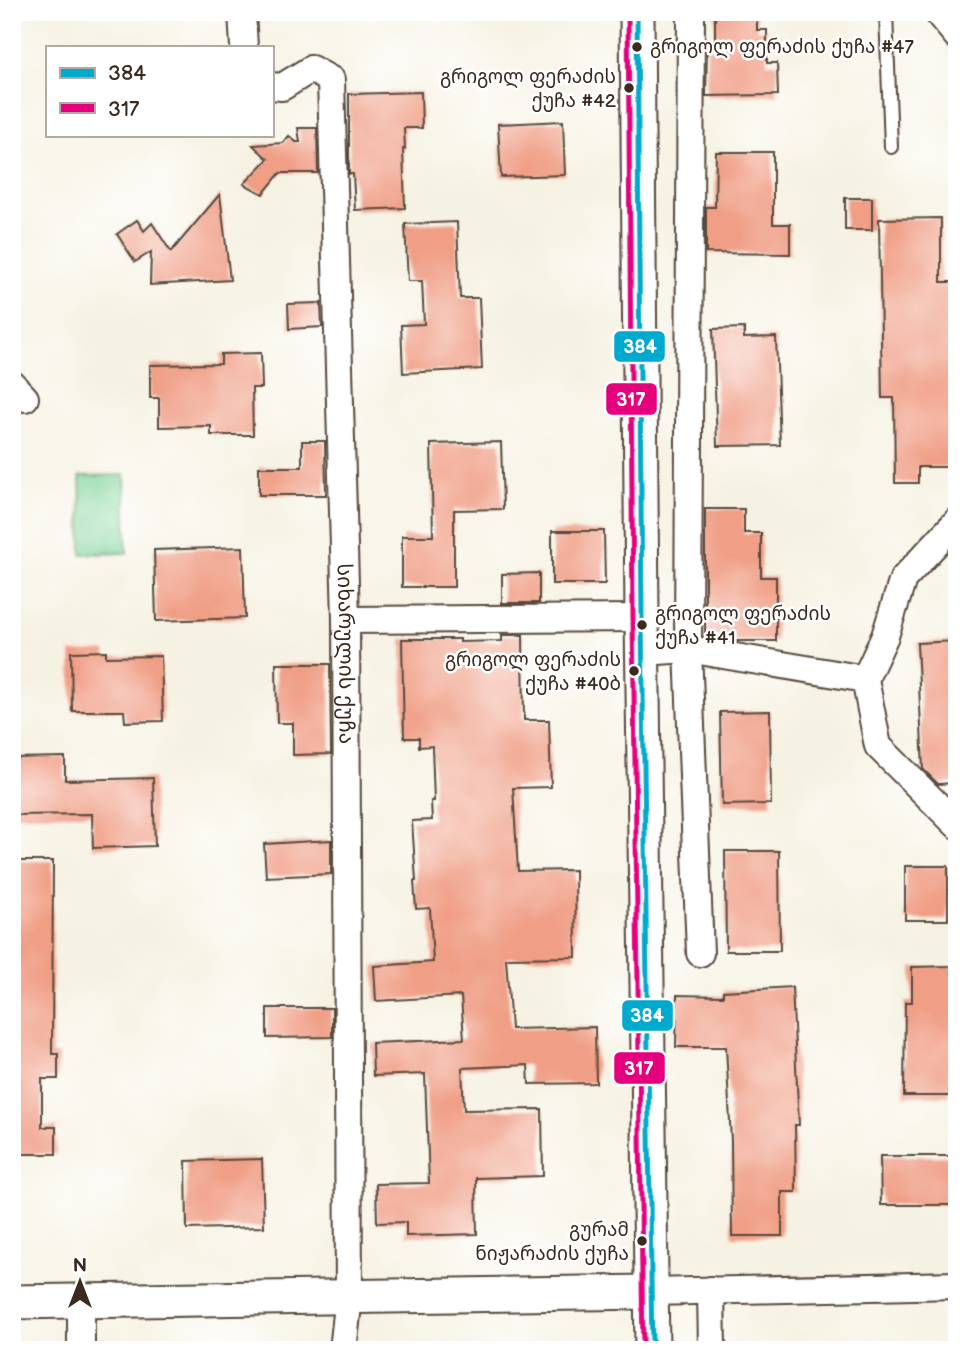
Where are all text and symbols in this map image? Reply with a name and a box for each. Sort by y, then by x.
place label: გრიგოლ ფერაძის ქუჩა #47 [650,36,914,59]
marker: გრიგოლ ფერაძის ქუჩა #47 [630,40,644,54]
legend [46,46,273,136]
text: 384 [108,61,146,86]
place label: გრიგოლ ფერაძის ქუჩა #42 [440,66,617,113]
marker: გრიგოლ ფერაძის ქუჩა #42 [622,81,636,95]
text: 317 [108,97,140,122]
line badge: 384 [613,330,666,363]
text: 384 [623,336,657,359]
line badge: 317 [605,382,658,416]
text: 317 [616,389,646,412]
street label: სიხარულის ქუჩა [332,563,359,744]
place label: გრიგოლ ფერაძის ქუჩა #41 [655,603,831,650]
marker: გრიგოლ ფერაძის ქუჩა #41 [635,618,649,632]
place label: გრიგოლ ფერაძის ქუჩა #40ბ [445,649,621,696]
marker: გრიგოლ ფერაძის ქუჩა #40ბ [627,664,641,678]
line badge: 384 [621,999,674,1032]
text: 384 [630,1005,664,1028]
line badge: 317 [613,1051,666,1085]
text: 317 [624,1058,654,1081]
place label: გურამ ნიჟარაძის ქუჩა [475,1219,629,1266]
marker: გურამ ნიჟარაძის ქუჩა [635,1234,649,1248]
north arrow [46,1246,116,1316]
text: N [73,1255,87,1278]

